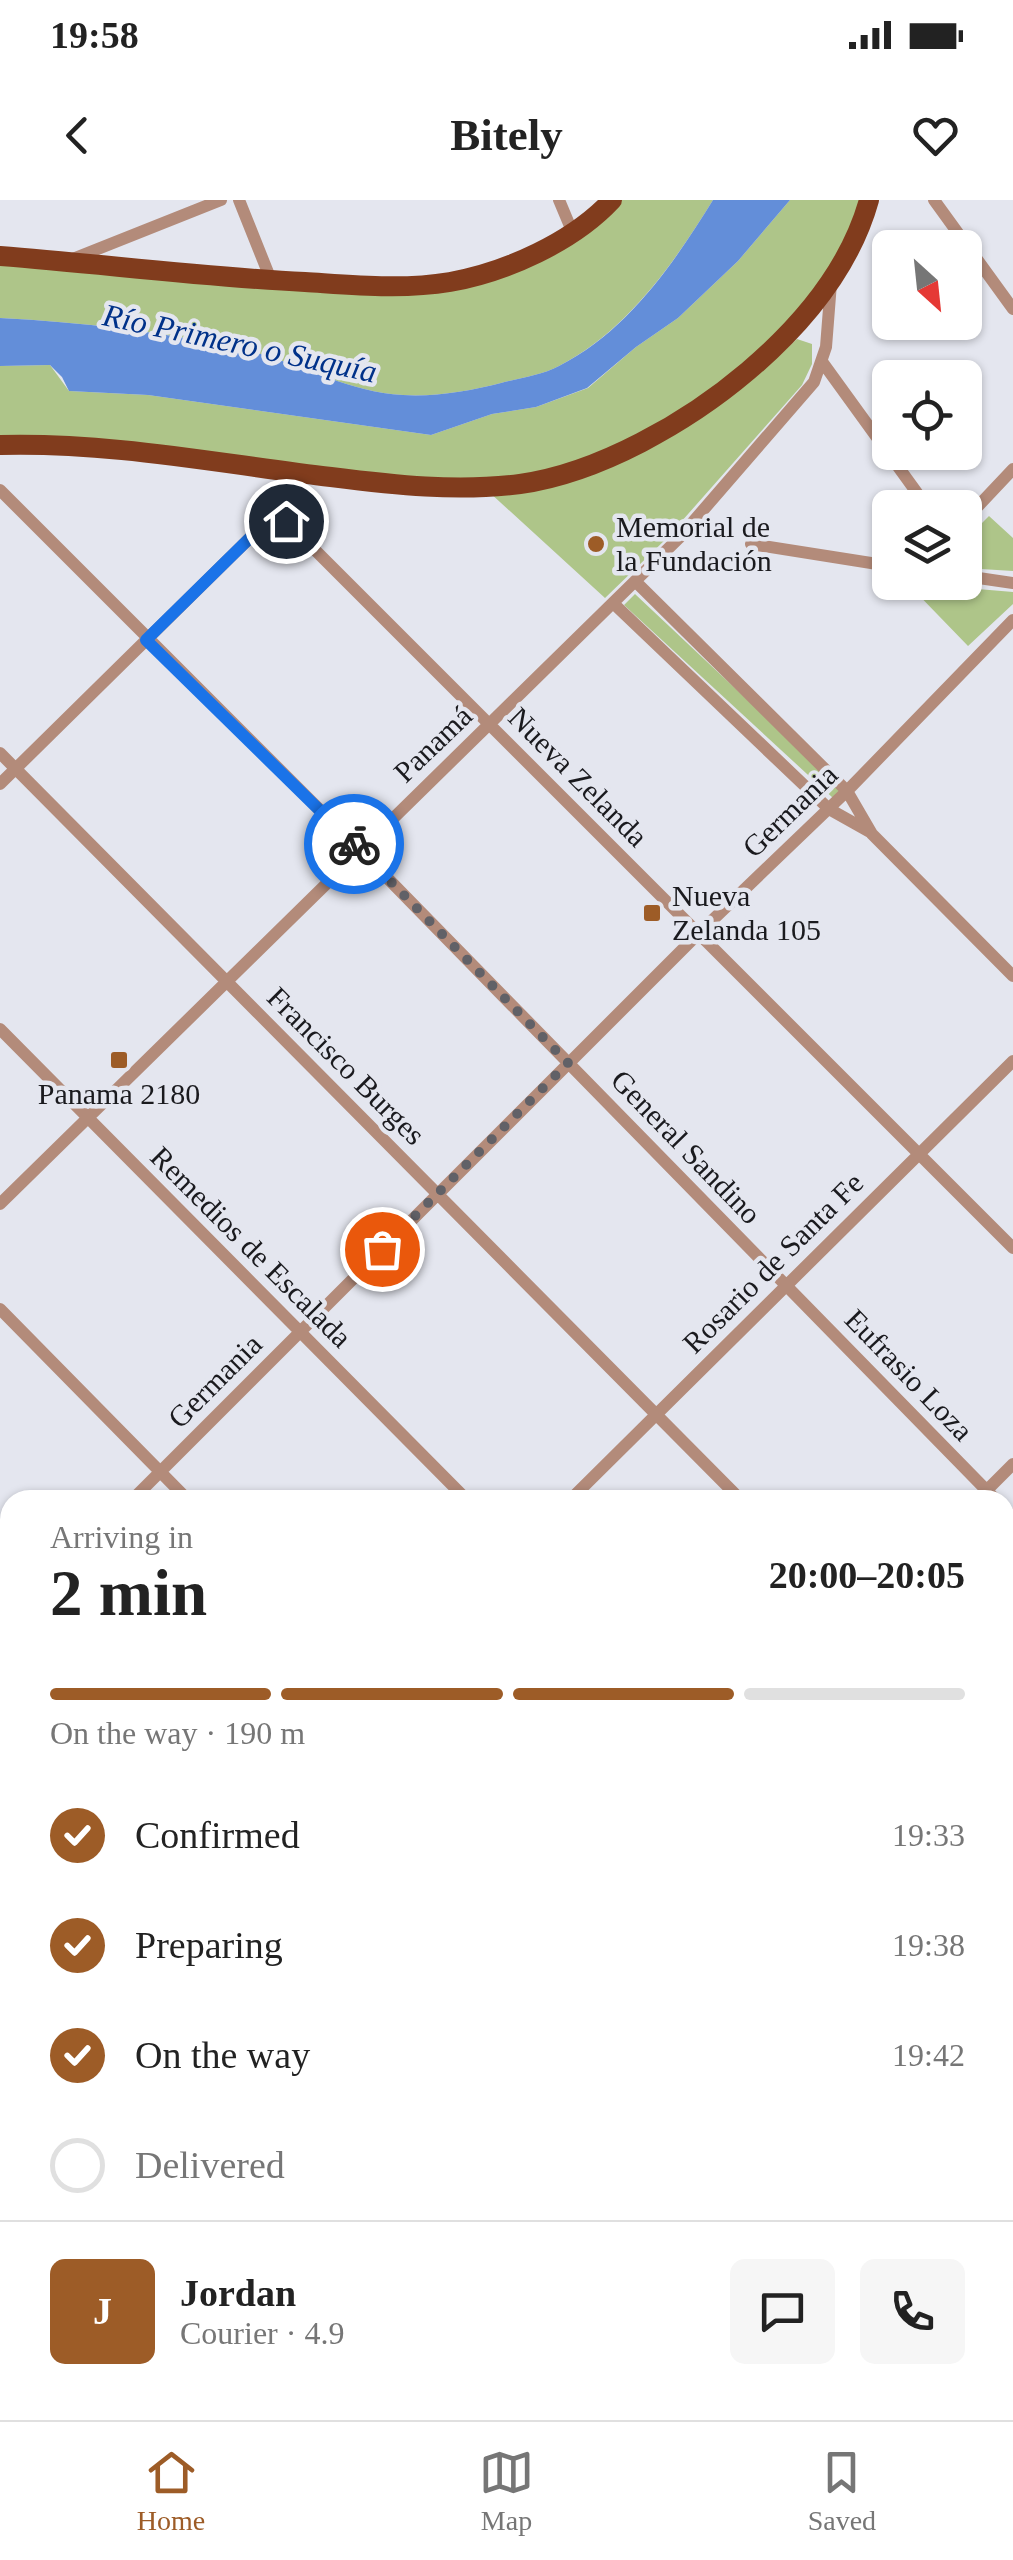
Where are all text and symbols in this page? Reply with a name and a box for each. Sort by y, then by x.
text: 19:58 [50,14,139,56]
icon: back [50,108,105,163]
icon: heart [908,108,963,163]
text: Bitely [450,110,563,160]
north arrow [872,230,982,340]
map controls [872,230,982,600]
water label: Río Primero o Suquía [99,296,380,390]
button: locate [872,360,982,470]
pin [244,479,329,564]
button: layers [872,490,982,600]
icon: home [259,494,314,549]
place label: Memorial de la Fundación [616,510,772,577]
marker: Memorial de la Fundación [585,533,607,555]
street label: Panamá [387,699,478,788]
street label: Nueva Zelanda [502,700,655,853]
street label: Germania [736,758,844,864]
courier [304,794,404,894]
icon: bike [327,817,382,872]
place label: Nueva Zelanda 105 [672,879,821,946]
marker: Nueva Zelanda 105 [641,902,663,924]
street label: Francisco Burges [261,980,432,1151]
marker: Panama 2180 [108,1049,130,1071]
street label: General Sandino [605,1063,768,1230]
place label: Panama 2180 [38,1077,200,1110]
street label: Remedios de Escalada [144,1140,358,1354]
street label: Rosario de Santa Fe [676,1166,869,1359]
pin [340,1207,425,1292]
icon: bag [355,1222,410,1277]
street label: Eufrasio Loza [839,1302,980,1447]
street label: Germania [161,1327,268,1434]
text: Arriving in [50,1519,193,1555]
text: 20:00–20:05 [769,1554,965,1596]
text: 2 min [50,1557,207,1629]
text: On the way · 190 m [50,1715,305,1751]
icon: check [50,1808,105,1863]
text: Confirmed [135,1814,300,1856]
text: 19:33 [892,1817,965,1853]
icon: check [50,1918,105,1973]
text: Preparing [135,1924,283,1966]
text: 19:38 [892,1927,965,1963]
icon: check [50,2028,105,2083]
text: On the way [135,2034,310,2076]
text: 19:42 [892,2037,965,2073]
text: Delivered [135,2144,285,2186]
button: chat [730,2259,835,2364]
button: phone [860,2259,965,2364]
text: Jordan [180,2272,296,2314]
text: J [93,2290,112,2332]
text: Courier · 4.9 [180,2315,344,2351]
tab: Home [137,2445,205,2537]
tab: Map [479,2445,534,2537]
tab: Saved [808,2445,876,2537]

